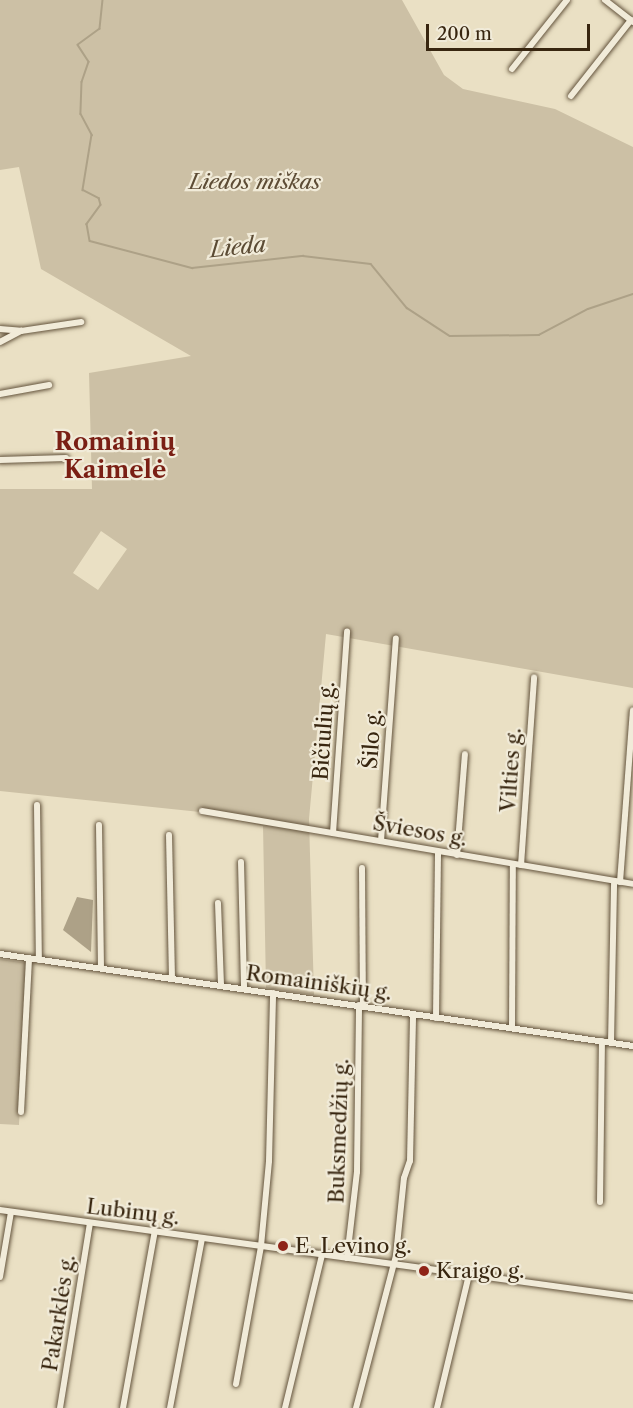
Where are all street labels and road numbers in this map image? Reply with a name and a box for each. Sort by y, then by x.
street label: Bičiulių g. [308,681,340,781]
street label: Šilo g. [357,708,387,770]
street label: Vilties g. [495,727,527,813]
street label: Šviesos g. [371,810,469,852]
street label: Romainiškių g. [244,960,394,1006]
street label: Buksmedžių g. [324,1058,354,1204]
street label: Lubinų g. [85,1194,181,1230]
street label: Pakarklės g. [37,1253,81,1373]

